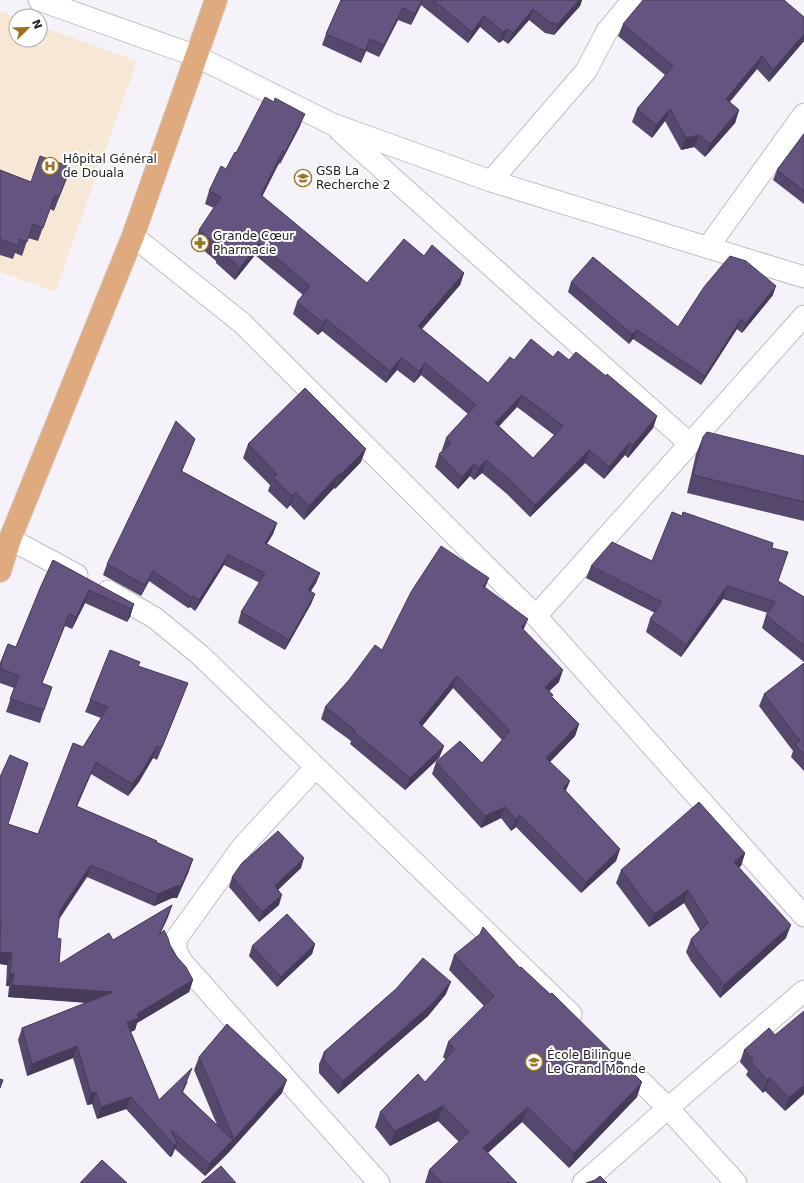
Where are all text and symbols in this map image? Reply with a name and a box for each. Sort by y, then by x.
north arrow [8,8,48,48]
text: N [29,18,45,31]
place label: Hôpital Général de Douala [63,152,157,180]
hospital icon: Hôpital Général de Douala [40,156,60,176]
place label: GSB La Recherche 2 [316,164,390,192]
school or university icon: GSB La Recherche 2 [293,168,313,188]
place label: Grande Cœur Pharmacie [213,229,294,257]
pharmacy icon: Grande Cœur Pharmacie [190,233,210,253]
place label: École Bilingue Le Grand Monde [547,1047,646,1076]
school or university icon: École Bilingue Le Grand Monde [524,1052,544,1072]

